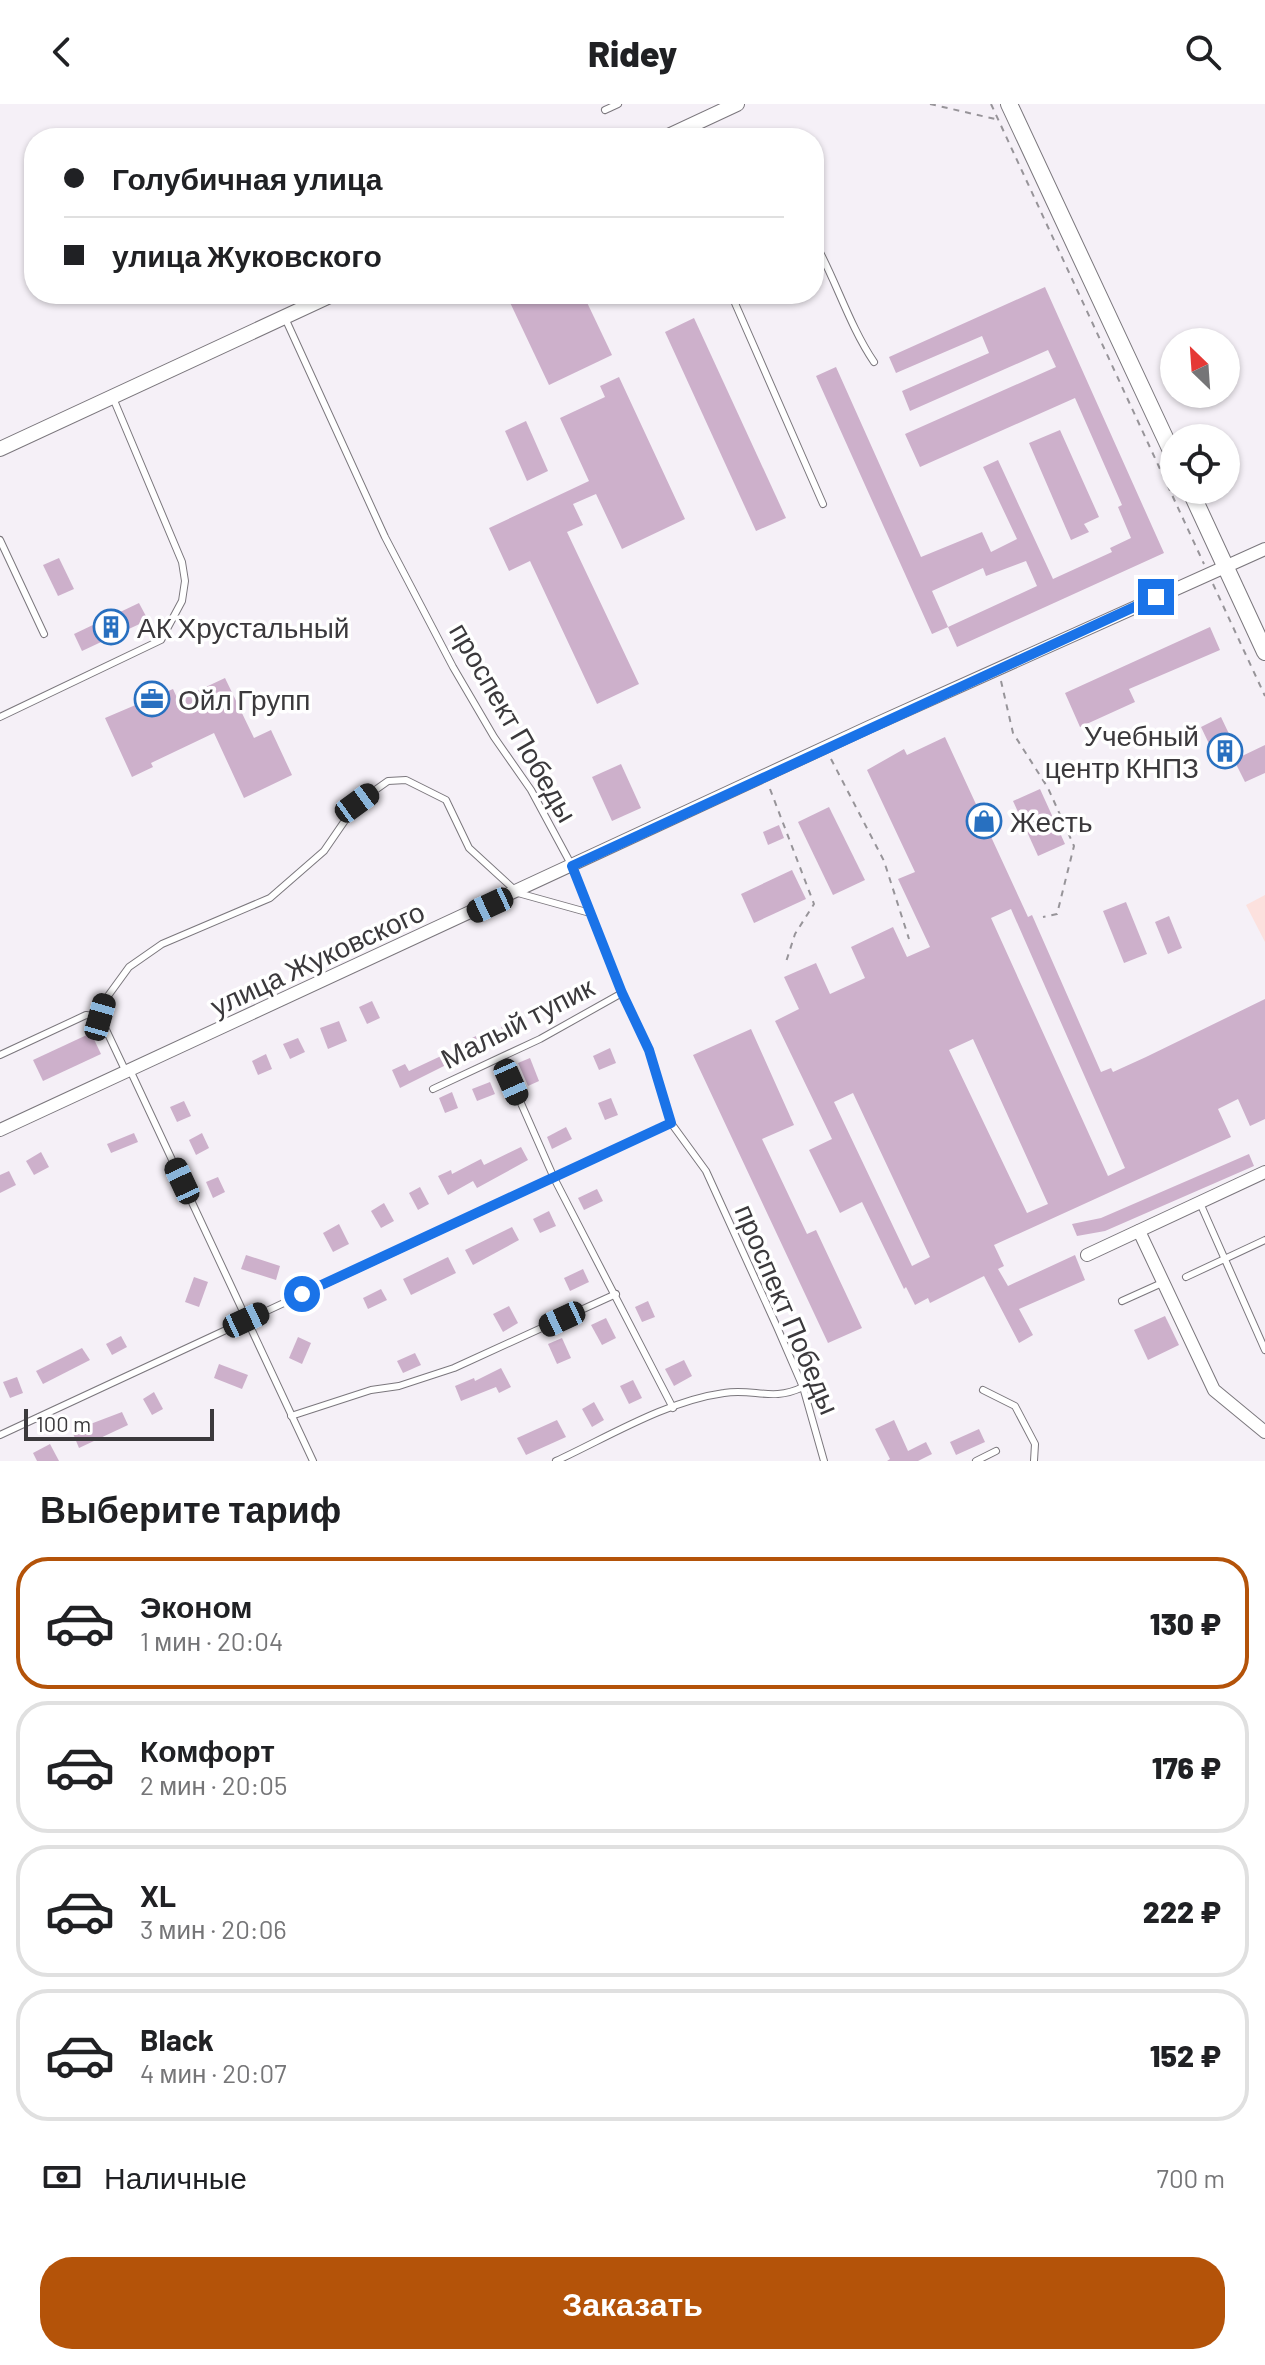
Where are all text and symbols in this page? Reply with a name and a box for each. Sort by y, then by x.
icon: back [40,30,84,74]
icon: search [1181,30,1225,74]
text: Ridey [588,31,677,74]
text: Голубичная улица [112,160,382,196]
text: улица Жуковского [112,237,382,273]
north arrow [1160,328,1240,408]
map controls [1160,328,1240,504]
button: locate [1160,424,1240,504]
route end [1138,579,1174,615]
building icon: АК Хрустальный [92,608,130,646]
place label: АК Хрустальный [137,610,349,644]
street label: проспект Победы [443,616,585,828]
office icon: Ойл Групп [133,680,171,718]
place label: Ойл Групп [178,682,311,716]
place label: Учебный центр КНПЗ [1045,718,1199,784]
building icon: Учебный центр КНПЗ [1206,732,1244,770]
car [331,779,383,827]
shop icon: Жесть [965,802,1003,840]
place label: Жесть [1010,804,1093,838]
car [463,884,517,926]
street label: улица Жуковского [205,894,429,1022]
street label: Малый тупик [435,969,600,1075]
car [82,991,118,1043]
car [490,1055,532,1109]
car [161,1154,203,1208]
street label: проспект Победы [728,1199,848,1419]
route start [284,1276,320,1312]
car [535,1298,589,1340]
car [219,1299,273,1341]
scale bar [24,1405,214,1441]
text: 100 m [36,1410,91,1436]
text: Выберите тариф [40,1487,341,1530]
icon: car [44,1587,116,1659]
text: Эконом [140,1588,253,1624]
text: 130 ₽ [1150,1605,1221,1641]
text: 1 мин · 20:04 [140,1625,283,1656]
icon: car [44,1731,116,1803]
text: Комфорт [140,1732,275,1768]
text: 176 ₽ [1152,1749,1221,1785]
text: 2 мин · 20:05 [140,1769,287,1800]
icon: car [44,1875,116,1947]
text: XL [140,1877,176,1913]
text: 222 ₽ [1143,1893,1221,1929]
text: 3 мин · 20:06 [140,1913,287,1944]
icon: car [44,2019,116,2091]
text: Black [140,2021,214,2057]
text: 152 ₽ [1150,2037,1221,2073]
text: 4 мин · 20:07 [140,2057,287,2088]
icon: cash [40,2155,84,2199]
text: Наличные [104,2159,247,2195]
text: 700 m [1157,2162,1225,2193]
button: Заказать [40,2257,1225,2349]

